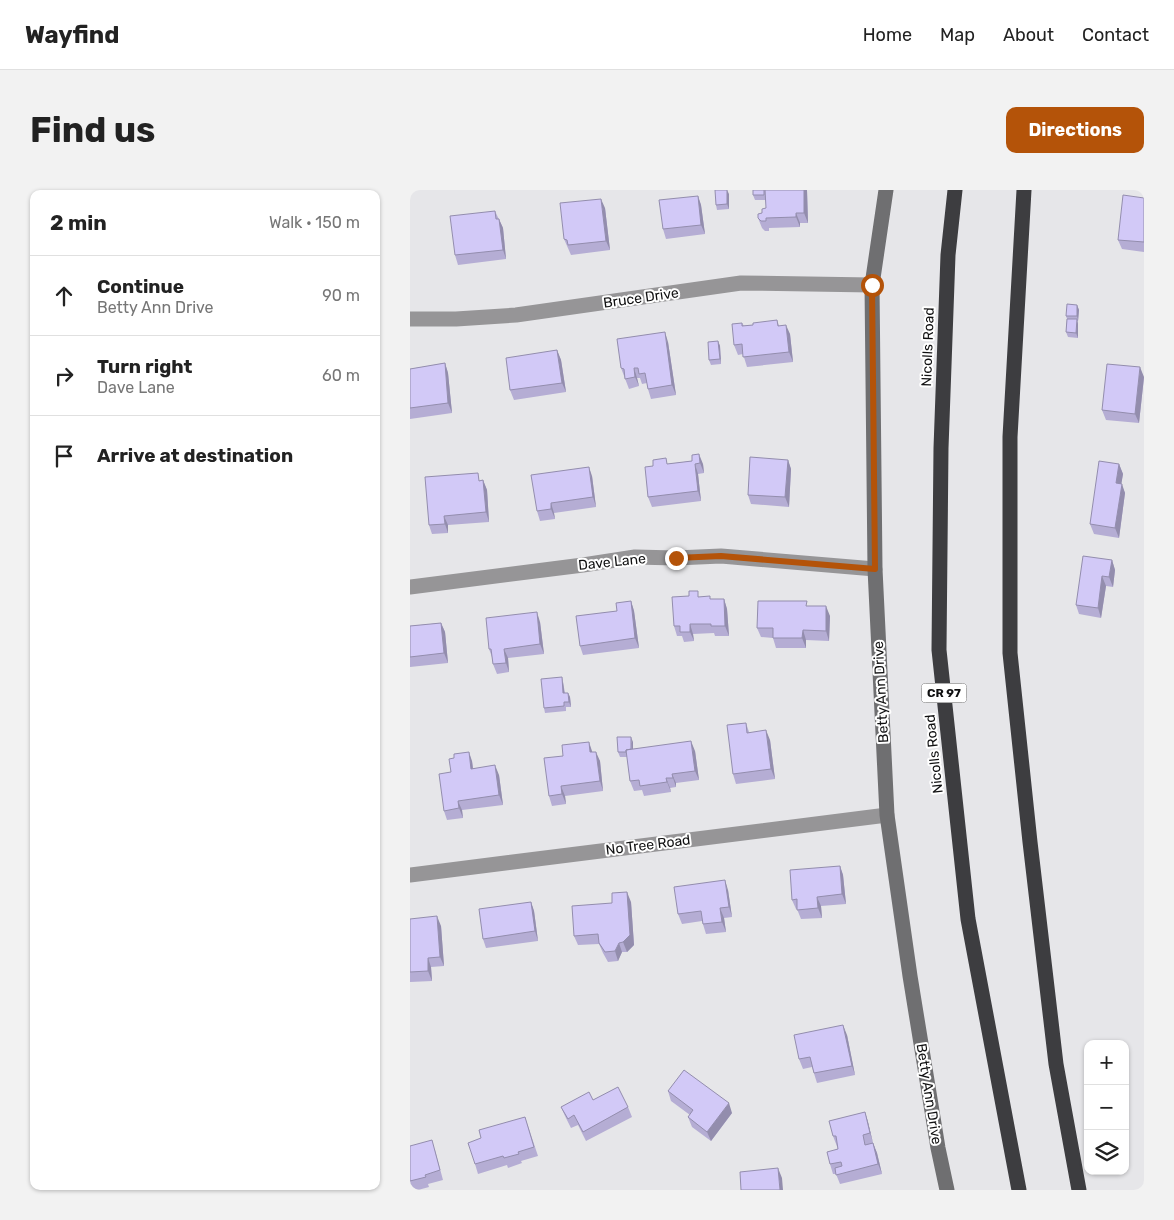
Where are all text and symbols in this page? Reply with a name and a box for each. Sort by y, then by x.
text: Wayfind [25,21,119,49]
text: Home [863,24,912,46]
text: Map [940,24,975,46]
text: About [1003,24,1054,46]
text: Contact [1082,24,1149,46]
button: Directions [1006,107,1144,153]
text: Find us [30,109,155,151]
text: 2 min [50,210,107,235]
text: Walk · 150 m [269,213,360,232]
route start [861,274,884,297]
text: Continue [97,275,184,298]
icon: ahead [50,282,78,310]
street label: Bruce Drive [602,284,680,312]
text: 90 m [322,286,360,305]
text: Betty Ann Drive [97,298,214,317]
street label: Nicolls Road [918,307,938,387]
text: Turn right [97,355,192,378]
icon: right [50,362,78,390]
text: 60 m [322,366,360,385]
text: Dave Lane [97,378,175,397]
icon: arrive [50,442,78,470]
text: Arrive at destination [97,444,293,467]
route end [665,547,688,570]
street label: Dave Lane [577,550,647,574]
street label: Betty Ann Drive [870,640,892,743]
road number: CR 97 [922,683,966,702]
street label: Nicolls Road [921,714,947,794]
street label: No Tree Road [605,831,691,859]
map controls [1084,1040,1129,1175]
button: + [1084,1040,1129,1085]
street label: Betty Ann Drive [913,1042,945,1146]
button: − [1084,1085,1129,1130]
button: layers [1084,1130,1129,1175]

